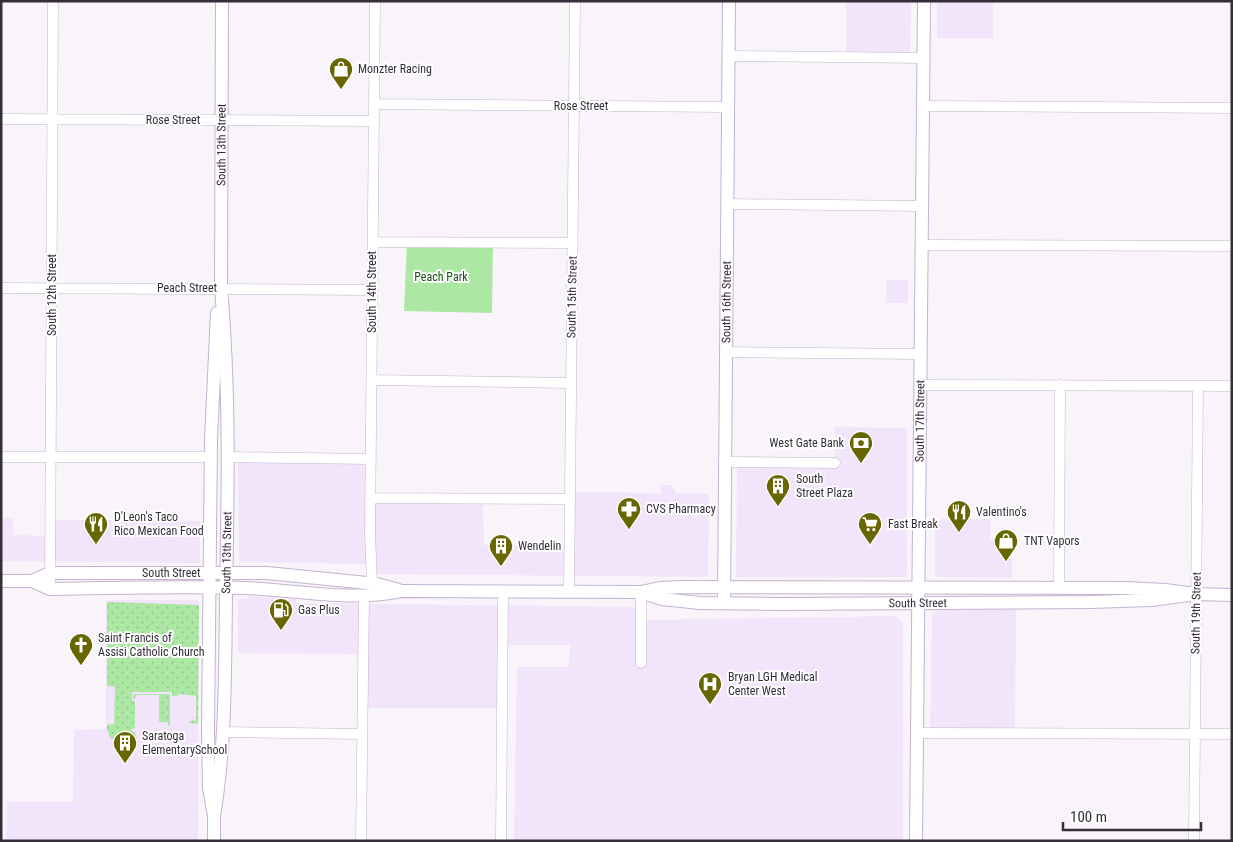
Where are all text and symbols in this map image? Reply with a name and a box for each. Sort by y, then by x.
shop icon: Monzter Racing [328,56,354,90]
place label: Monzter Racing [358,62,432,76]
street label: Rose Street [554,99,609,113]
street label: South 13th Street [214,103,229,186]
street label: Rose Street [146,113,201,127]
street label: South 14th Street [365,250,379,333]
street label: South 12th Street [45,253,59,336]
street label: South 15th Street [564,255,580,338]
street label: South 16th Street [719,260,734,343]
park label: Peach Park [414,270,468,284]
street label: Peach Street [157,281,218,295]
street label: South 17th Street [913,379,927,462]
bank icon: West Gate Bank [848,430,874,464]
place label: West Gate Bank [769,436,845,450]
place label: South Street Plaza [796,472,853,500]
building icon: South Street Plaza [765,473,791,507]
pharmacy icon: CVS Pharmacy [616,496,642,530]
restaurant icon: Valentino's [946,499,972,533]
place label: CVS Pharmacy [646,502,716,516]
place label: Valentino's [976,505,1027,519]
place label: D'Leon's Taco Rico Mexican Food [114,510,204,538]
restaurant icon: D'Leon's Taco Rico Mexican Food [83,511,109,545]
street label: South 13th Street [219,511,234,594]
supermarket icon: Fast Break [857,511,883,545]
place label: Fast Break [888,517,939,531]
shop icon: TNT Vapors [993,528,1019,562]
building icon: Wendelin [488,533,514,567]
place label: TNT Vapors [1024,534,1080,548]
place label: Wendelin [518,539,561,553]
street label: South Street [142,566,201,580]
street label: South 19th Street [1188,571,1204,654]
street label: South Street [889,596,948,610]
fuel station icon: Gas Plus [268,597,294,631]
place label: Gas Plus [298,603,340,617]
place label: Saint Francis of Assisi Catholic Church [98,631,205,659]
church icon: Saint Francis of Assisi Catholic Church [68,632,94,666]
place label: Bryan LGH Medical Center West [728,670,818,698]
hospital icon: Bryan LGH Medical Center West [697,671,723,705]
place label: Saratoga ElementarySchool [142,729,227,757]
building icon: Saratoga ElementarySchool [112,730,138,764]
scale bar [1063,800,1200,832]
text: 100 m [1070,808,1107,826]

